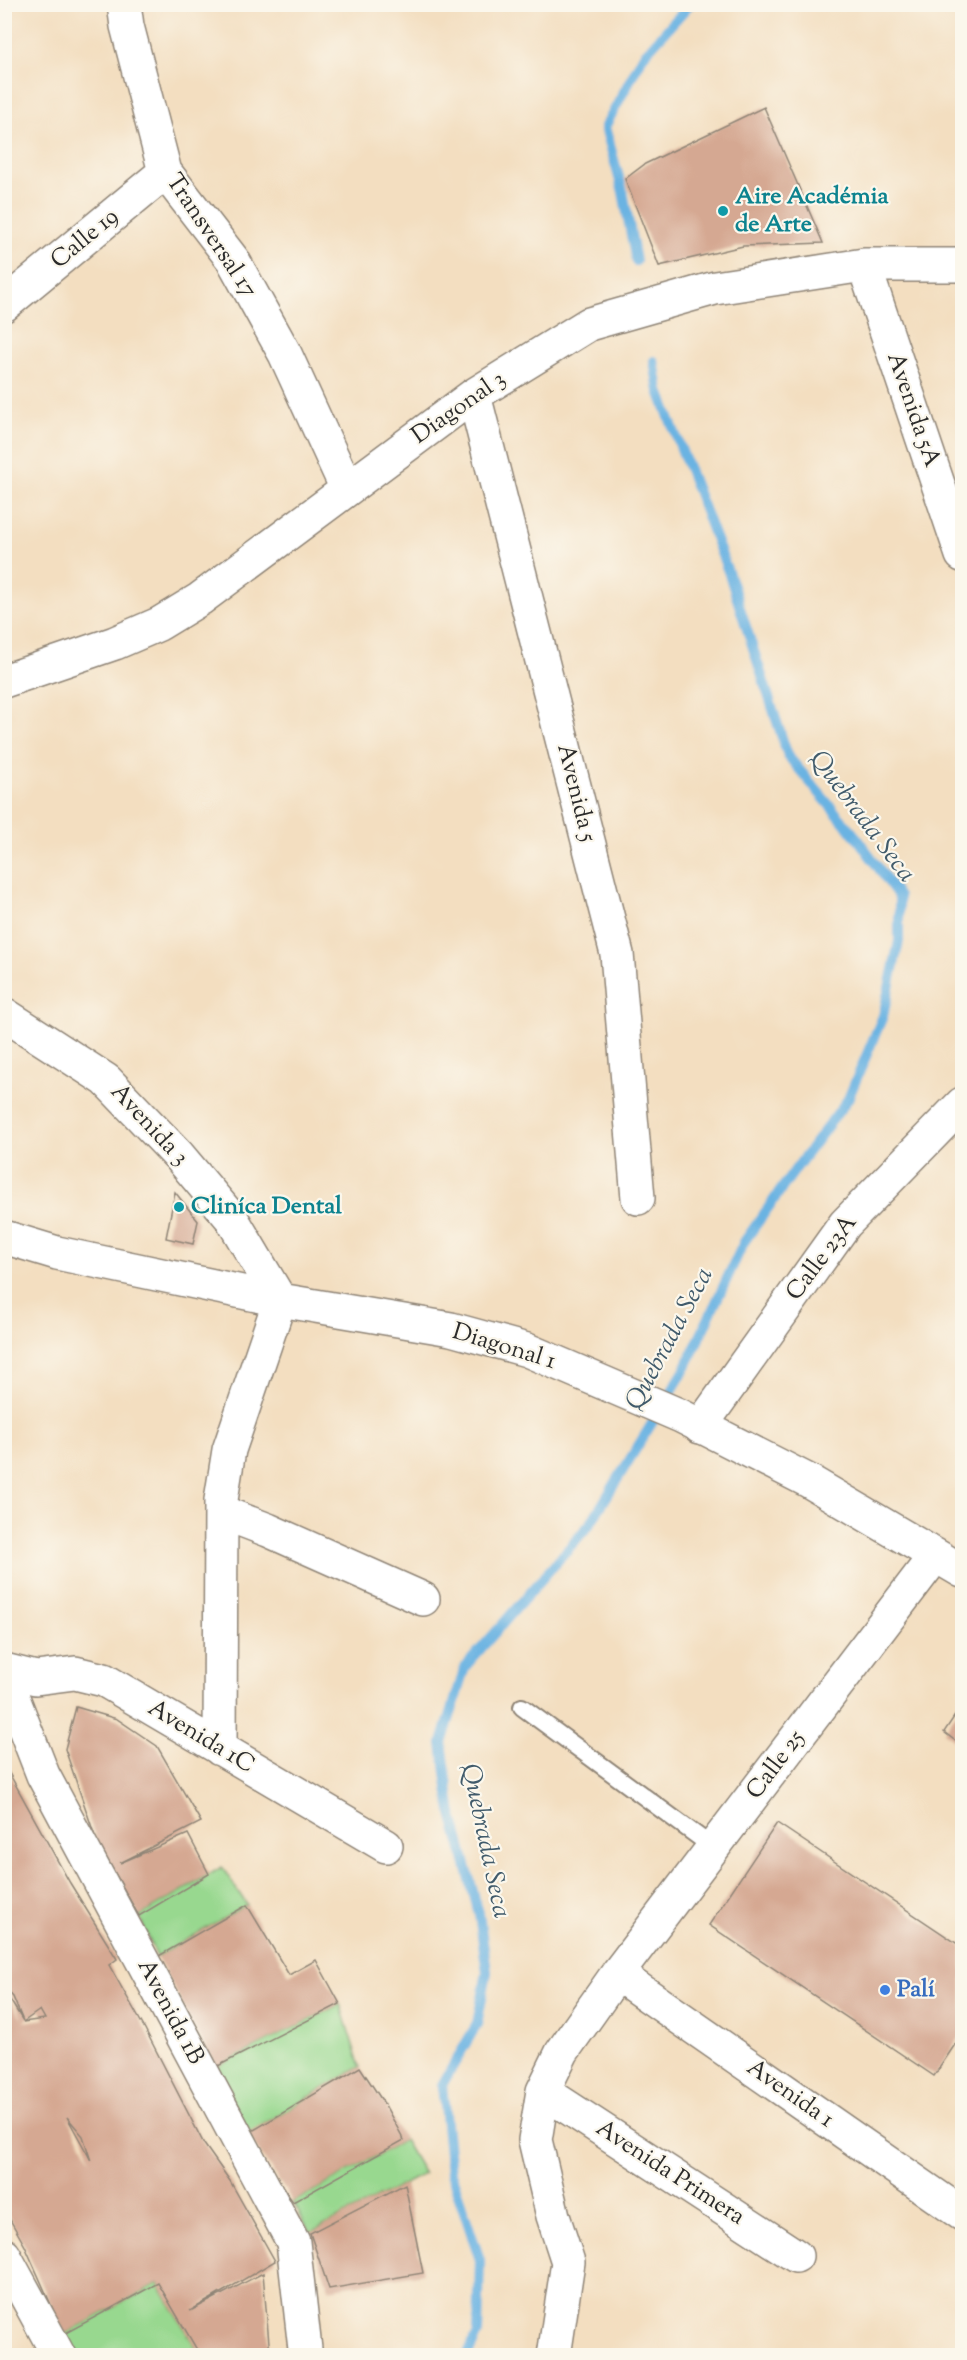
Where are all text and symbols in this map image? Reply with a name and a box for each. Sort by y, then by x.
street label: Transversal 17 [157,167,265,305]
place label: Aire Académia de Arte [735,180,890,242]
street label: Calle 19 [44,201,126,277]
marker: Aire Académia de Arte [716,204,730,218]
street label: Avenida 5A [877,348,949,473]
street label: Diagonal 3 [405,363,513,453]
street label: Avenida 5 [547,740,605,846]
water label: Quebrada Seca [800,743,924,891]
street label: Avenida 3 [102,1076,196,1174]
place label: Cliníca Dental [191,1190,342,1224]
marker: Cliníca Dental [172,1200,186,1214]
street label: Calle 23A [778,1207,866,1308]
water label: Quebrada Seca [617,1261,723,1417]
street label: Diagonal 1 [448,1315,560,1379]
street label: Avenida 1C [141,1692,261,1782]
street label: Calle 25 [739,1723,813,1807]
water label: Quebrada Seca [451,1760,519,1922]
street label: Avenida 1B [128,1953,212,2071]
place label: Palí [897,1973,935,2007]
marker: Palí [878,1983,892,1997]
street label: Avenida 1 [739,2051,841,2137]
street label: Avenida Primera [589,2112,751,2234]

